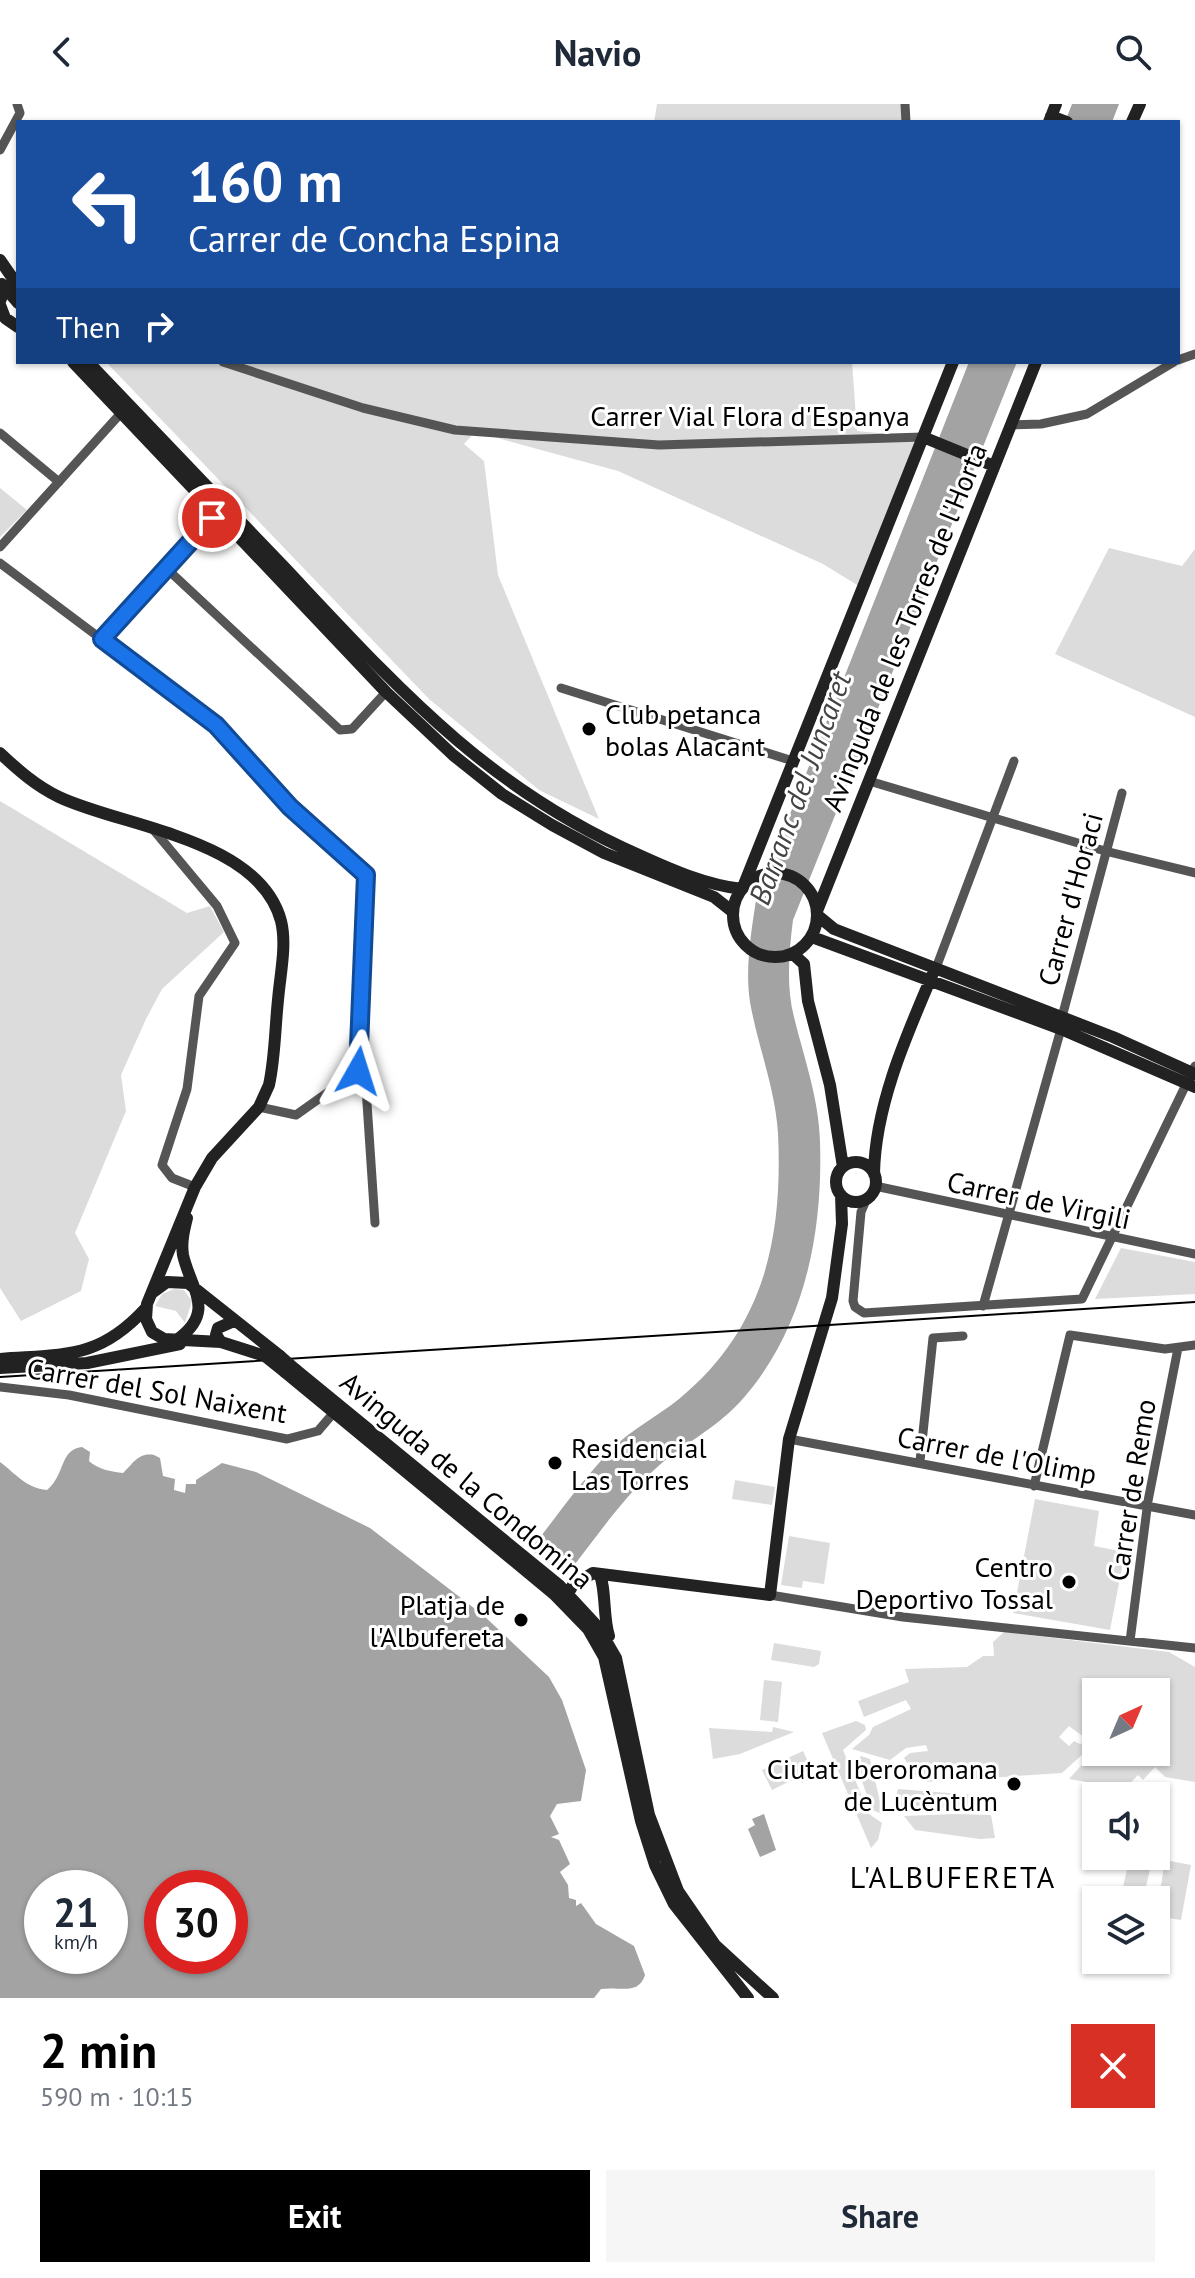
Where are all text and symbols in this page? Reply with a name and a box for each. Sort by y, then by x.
text: Navio [554,29,641,76]
icon: back [40,30,84,74]
icon: search [1111,30,1155,74]
text: 160 m [188,145,343,217]
icon: left [56,152,160,256]
text: Carrer de Concha Espina [188,215,561,262]
icon: right [137,304,181,348]
text: Then [56,307,121,346]
street label: Carrer Vial Flora d'Espanya [590,397,910,434]
street label: Avinguda de les Torres de l'Horta [813,437,995,817]
pin [178,484,246,552]
icon: arrive [190,496,234,540]
water label: Barranc del Juncaret [739,665,860,910]
place label: Club petanca bolas Alacant [605,695,766,764]
marker: Club petanca bolas Alacant [580,720,598,738]
street label: Carrer d'Horaci [1029,808,1111,990]
position arrow [316,1029,400,1113]
street label: Carrer de Virgili [944,1162,1134,1238]
street label: Carrer del Sol Naixent [24,1349,290,1431]
street label: Avinguda de la Condomina [333,1363,601,1597]
street label: Carrer de Remo [1098,1396,1164,1584]
street label: Carrer de l'Olimp [894,1418,1100,1492]
place label: Residencial Las Torres [571,1429,707,1498]
marker: Residencial Las Torres [546,1454,564,1472]
place label: Centro Deportivo Tossal [856,1548,1053,1617]
marker: Centro Deportivo Tossal [1060,1573,1078,1591]
place label: Platja de l'Albufereta [369,1586,505,1655]
marker: Platja de l'Albufereta [512,1611,530,1629]
north arrow [1082,1678,1170,1766]
map controls [1082,1678,1170,1974]
place label: Ciutat Iberoromana de Lucèntum [767,1750,998,1819]
marker: Ciutat Iberoromana de Lucèntum [1005,1775,1023,1793]
button: sound [1082,1782,1170,1870]
district label: L'ALBUFERETA [850,1857,1056,1896]
speed limit sign: 30 [144,1870,248,1974]
text: 21 [53,1886,99,1938]
button: layers [1082,1886,1170,1974]
text: km/h [54,1929,98,1955]
text: 2 min [40,2019,157,2081]
button: close [1071,2024,1155,2108]
text: 590 m · 10:15 [40,2080,194,2113]
button: Exit [40,2170,590,2262]
button: Share [606,2170,1155,2262]

